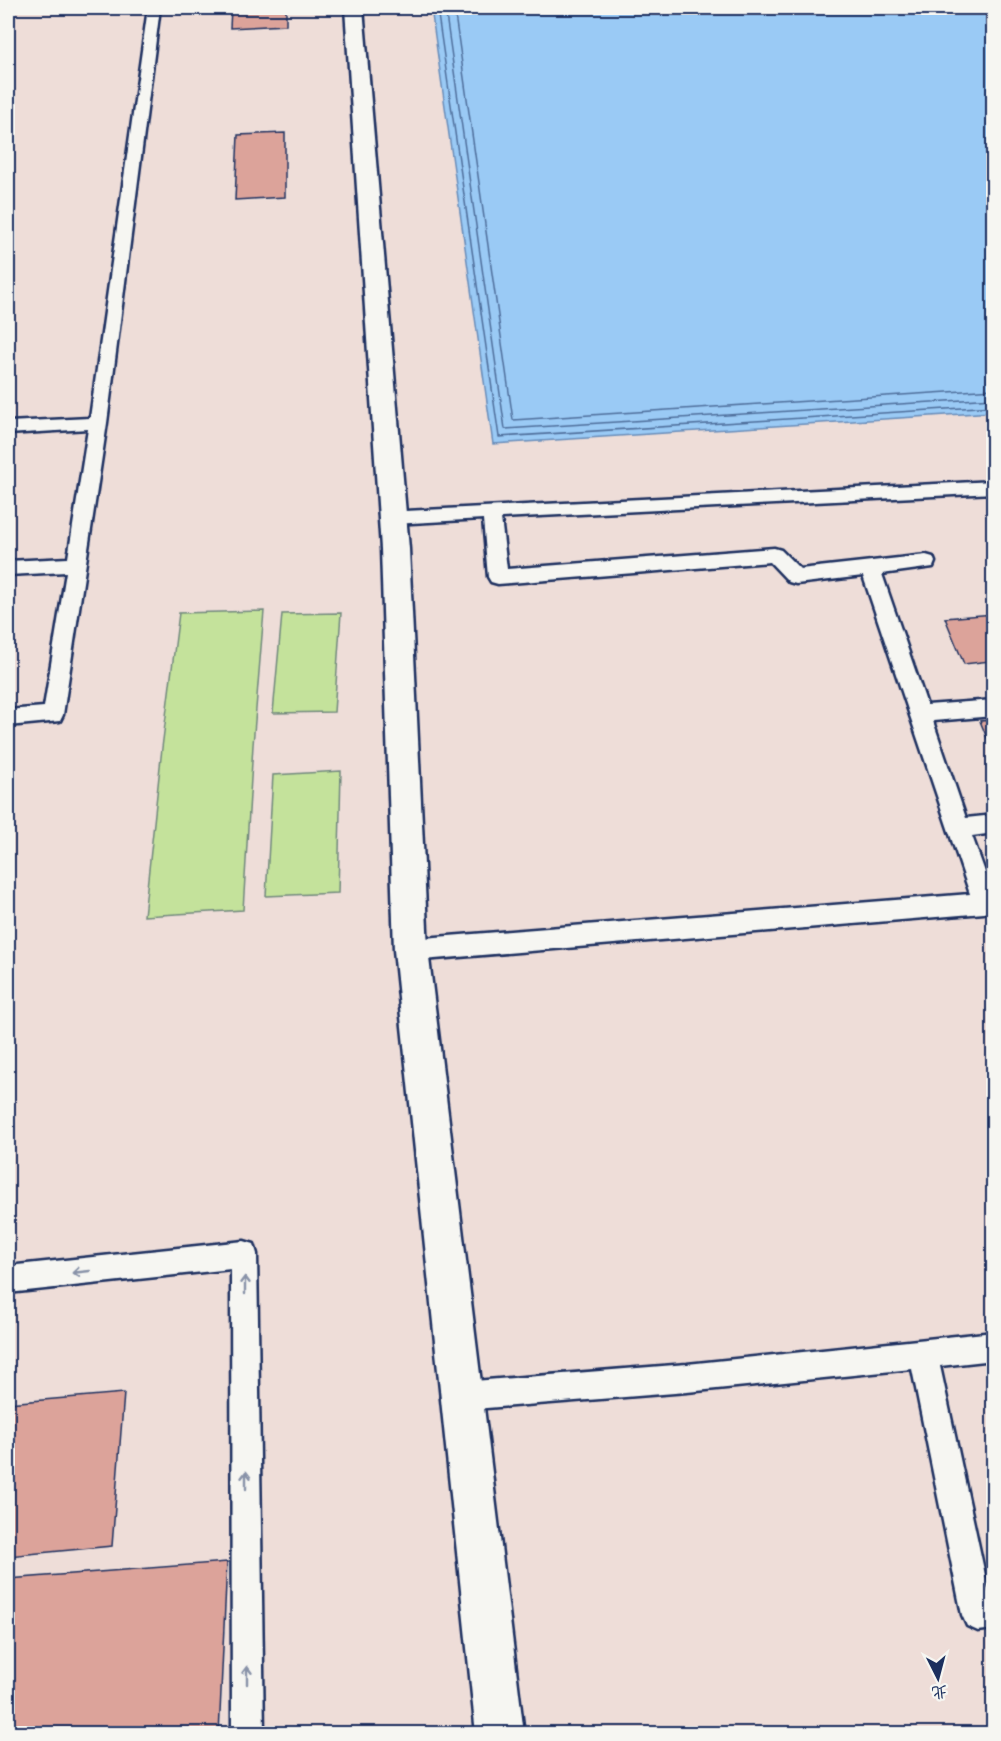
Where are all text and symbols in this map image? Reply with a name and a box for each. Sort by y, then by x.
one-way arrow [71,1267,91,1278]
one-way arrow [239,1276,251,1296]
one-way arrow [240,1471,252,1491]
north arrow [908,1648,968,1708]
one-way arrow [241,1666,253,1686]
text: 北 [930,1681,949,1705]

